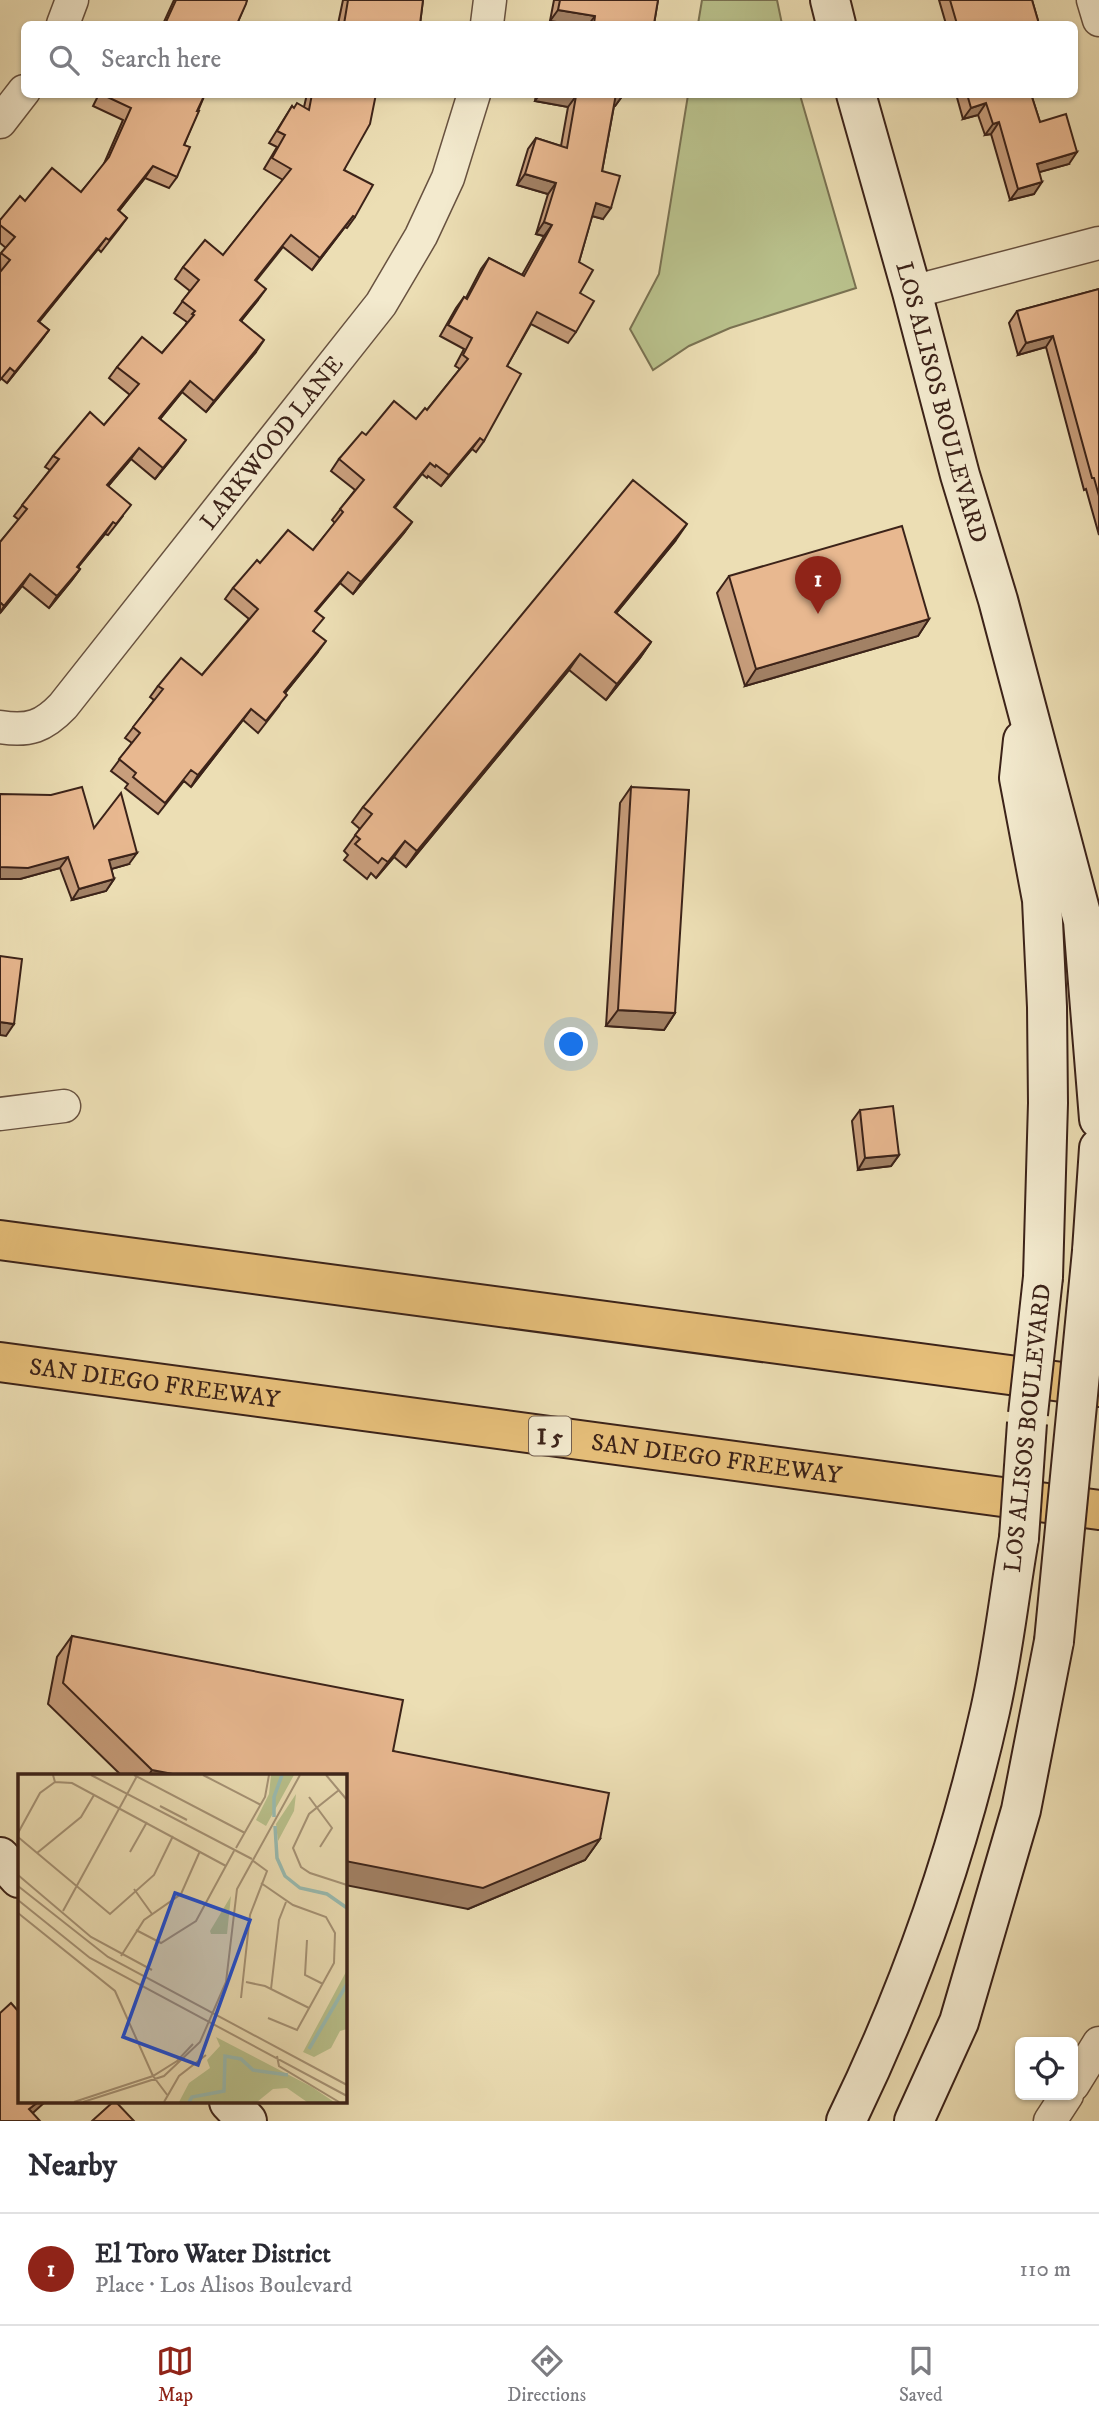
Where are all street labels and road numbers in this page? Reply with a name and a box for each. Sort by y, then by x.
street label: LOS ALISOS BOULEVARD [888,258,994,547]
street label: LARKWOOD LANE [194,350,350,536]
street label: LOS ALISOS BOULEVARD [998,1282,1058,1574]
street label: SAN DIEGO FREEWAY [28,1352,282,1416]
road number: I 5 [529,1416,571,1456]
street label: SAN DIEGO FREEWAY [589,1428,844,1491]

